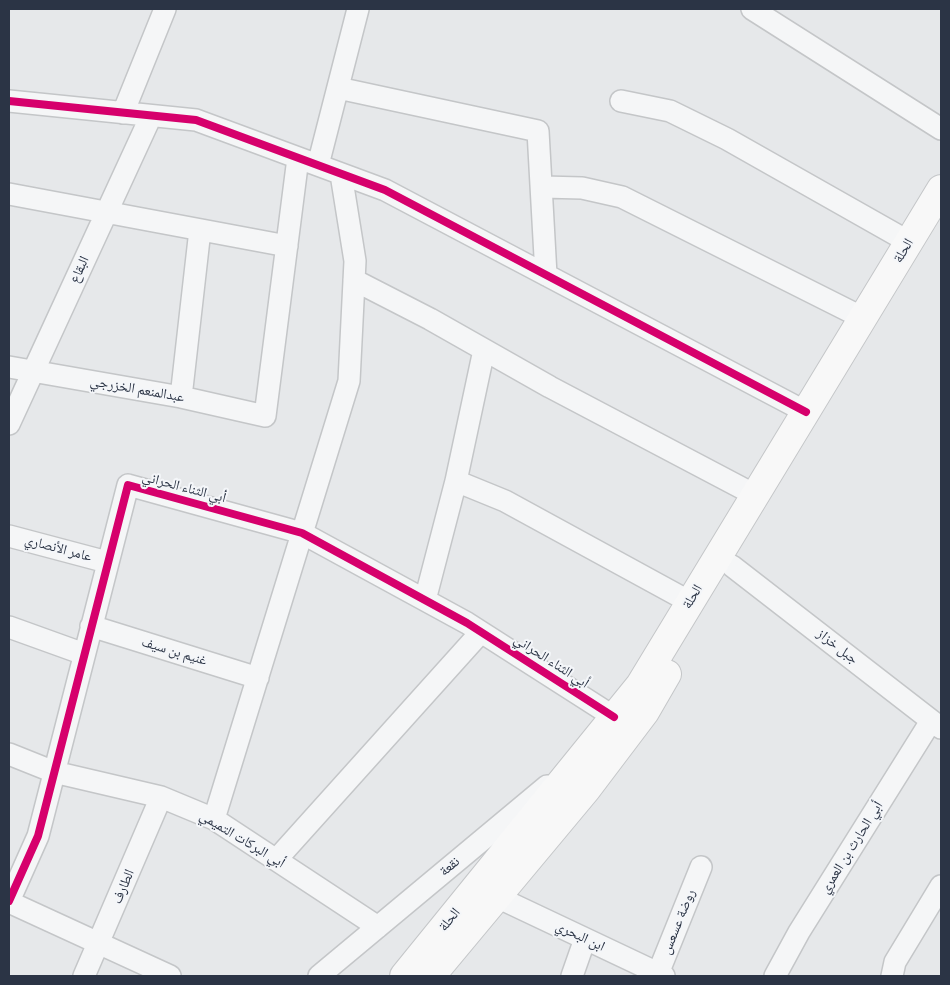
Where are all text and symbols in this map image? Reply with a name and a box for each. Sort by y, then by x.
street label: الحلة [890,236,918,266]
street label: البقاع [67,254,93,286]
street label: عبدالمنعم الخزرجي [89,373,185,407]
street label: أبي الثناء الحراني [140,469,228,507]
street label: عامر الأنصاري [23,532,93,566]
street label: الحلة [679,582,707,612]
street label: جبل خزاز [813,626,861,668]
street label: أبي الثناء الحراني [510,632,592,692]
street label: غنيم بن سيف [139,634,209,670]
street label: أبي الحارث بن العمري [817,799,887,897]
street label: أبي البركات التميمي [196,808,288,872]
street label: نقعة [436,854,464,880]
street label: الطارف [109,867,139,907]
street label: روضة عسعس [658,887,700,957]
street label: الحلة [435,905,465,935]
street label: ابن البحري [553,918,607,956]

